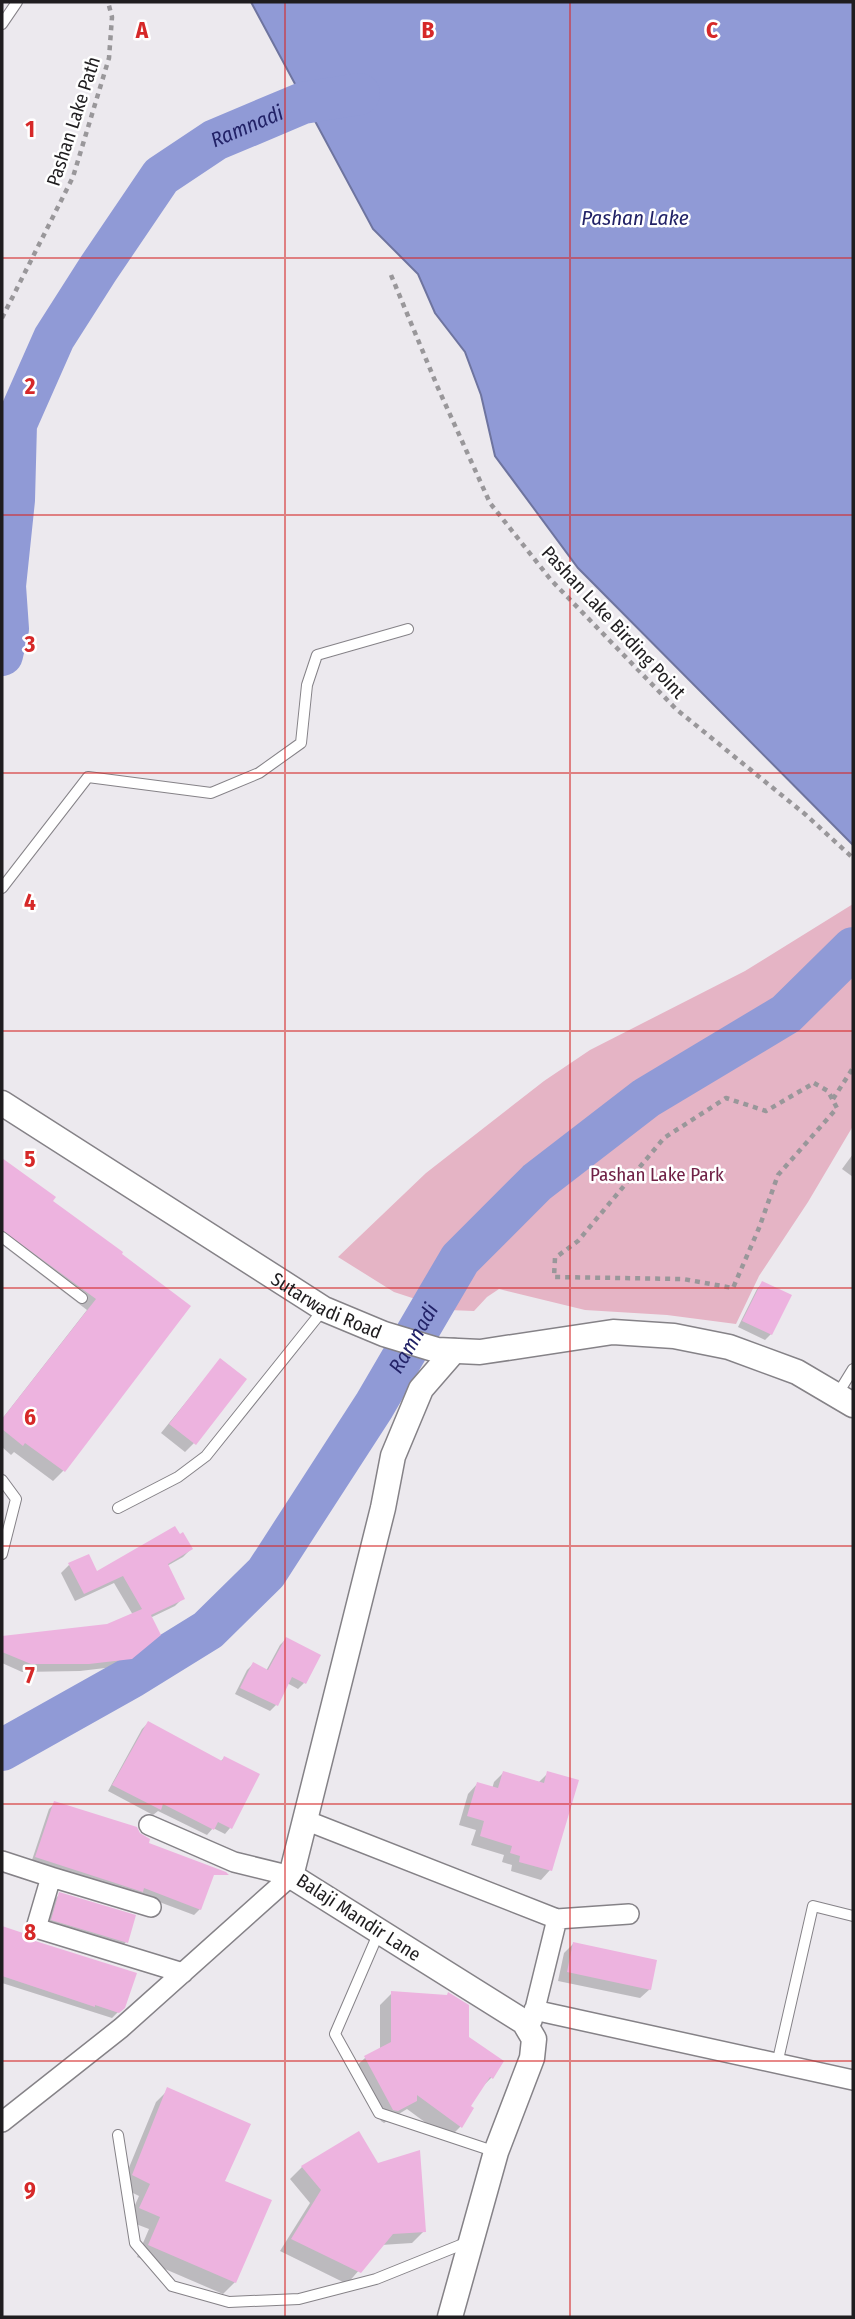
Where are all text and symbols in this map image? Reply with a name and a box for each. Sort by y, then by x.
text: A [135,16,149,44]
text: B [422,16,435,44]
text: C [706,16,718,44]
street label: Pashan Lake Path [42,54,105,189]
water label: Ramnadi [207,100,288,153]
text: 1 [25,115,35,143]
water label: Pashan Lake [581,205,689,231]
text: 2 [24,372,36,400]
street label: Pashan Lake Birding Point [537,541,691,704]
text: 3 [24,630,36,658]
text: 4 [24,888,36,916]
text: 5 [24,1145,36,1173]
park label: Pashan Lake Park [590,1163,724,1186]
street label: Sutarwadi Road [267,1267,385,1344]
water label: Ramnadi [383,1298,444,1378]
text: 6 [24,1403,36,1431]
text: 7 [25,1661,35,1689]
street label: Balaji Mandir Lane [292,1869,425,1966]
text: 8 [24,1918,36,1946]
text: 9 [24,2176,36,2204]

